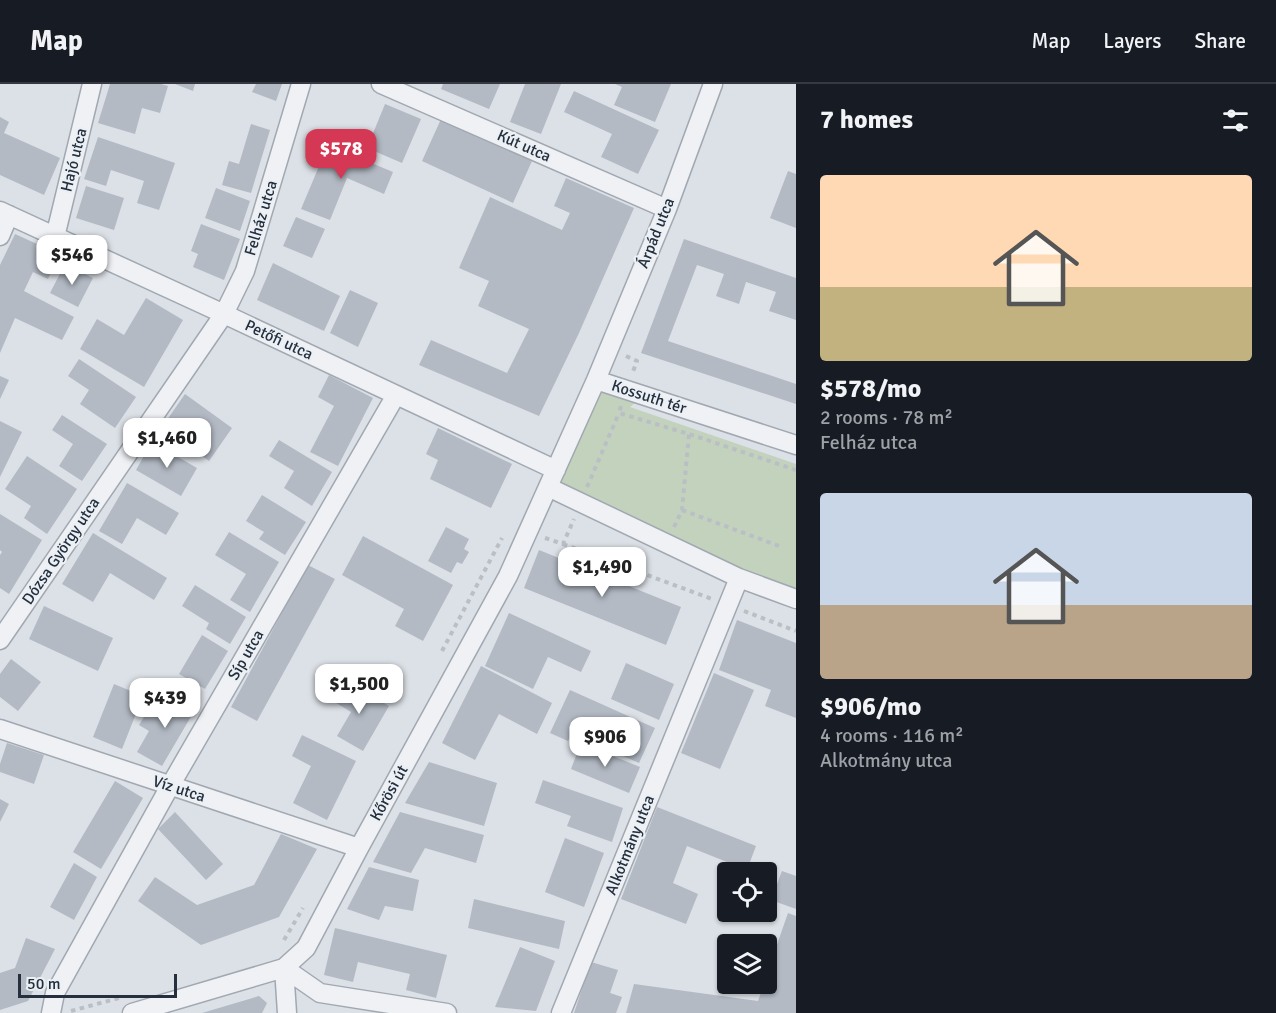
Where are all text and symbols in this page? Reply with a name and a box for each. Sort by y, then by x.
text: Map [30,24,83,58]
text: Map [1032,28,1070,54]
text: Layers [1103,28,1161,54]
text: Share [1194,28,1246,54]
text: 7 homes [820,104,913,136]
icon: filters [1219,104,1252,137]
street label: Kút utca [494,125,554,167]
street label: Hajó utca [56,126,92,194]
pin: $578 [305,129,377,180]
text: $578 [319,136,363,161]
street label: Felház utca [240,178,282,258]
street label: Árpád utca [633,195,679,271]
icon: home [982,214,1090,322]
pin: $546 [36,235,108,286]
text: $546 [50,242,94,267]
street label: Petőfi utca [242,316,316,364]
text: $578/mo [820,373,921,405]
street label: Kossuth tér [609,376,689,419]
text: 2 rooms · 78 m² [820,405,953,430]
pin: $1,460 [118,418,216,469]
text: $1,460 [137,425,197,450]
text: Felház utca [820,430,917,455]
street label: Dózsa György utca [18,494,104,608]
icon: home [982,532,1090,640]
pin: $1,490 [553,547,651,598]
text: $1,490 [572,554,632,579]
street label: Síp utca [224,626,268,684]
pin: $1,500 [310,664,408,715]
text: $1,500 [329,671,389,696]
pin: $439 [129,678,201,729]
text: $439 [143,685,187,710]
text: $906/mo [820,691,921,723]
pin: $906 [569,717,641,768]
text: 4 rooms · 116 m² [820,723,964,748]
text: $906 [583,724,627,749]
text: Alkotmány utca [820,748,953,773]
street label: Kőrösi út [366,761,413,824]
street label: Víz utca [150,771,208,807]
street label: Alkotmány utca [601,792,659,898]
map controls [717,862,777,994]
button: locate [717,862,777,922]
button: layers [717,934,777,994]
scale bar [18,971,177,998]
text: 50 m [27,974,61,994]

